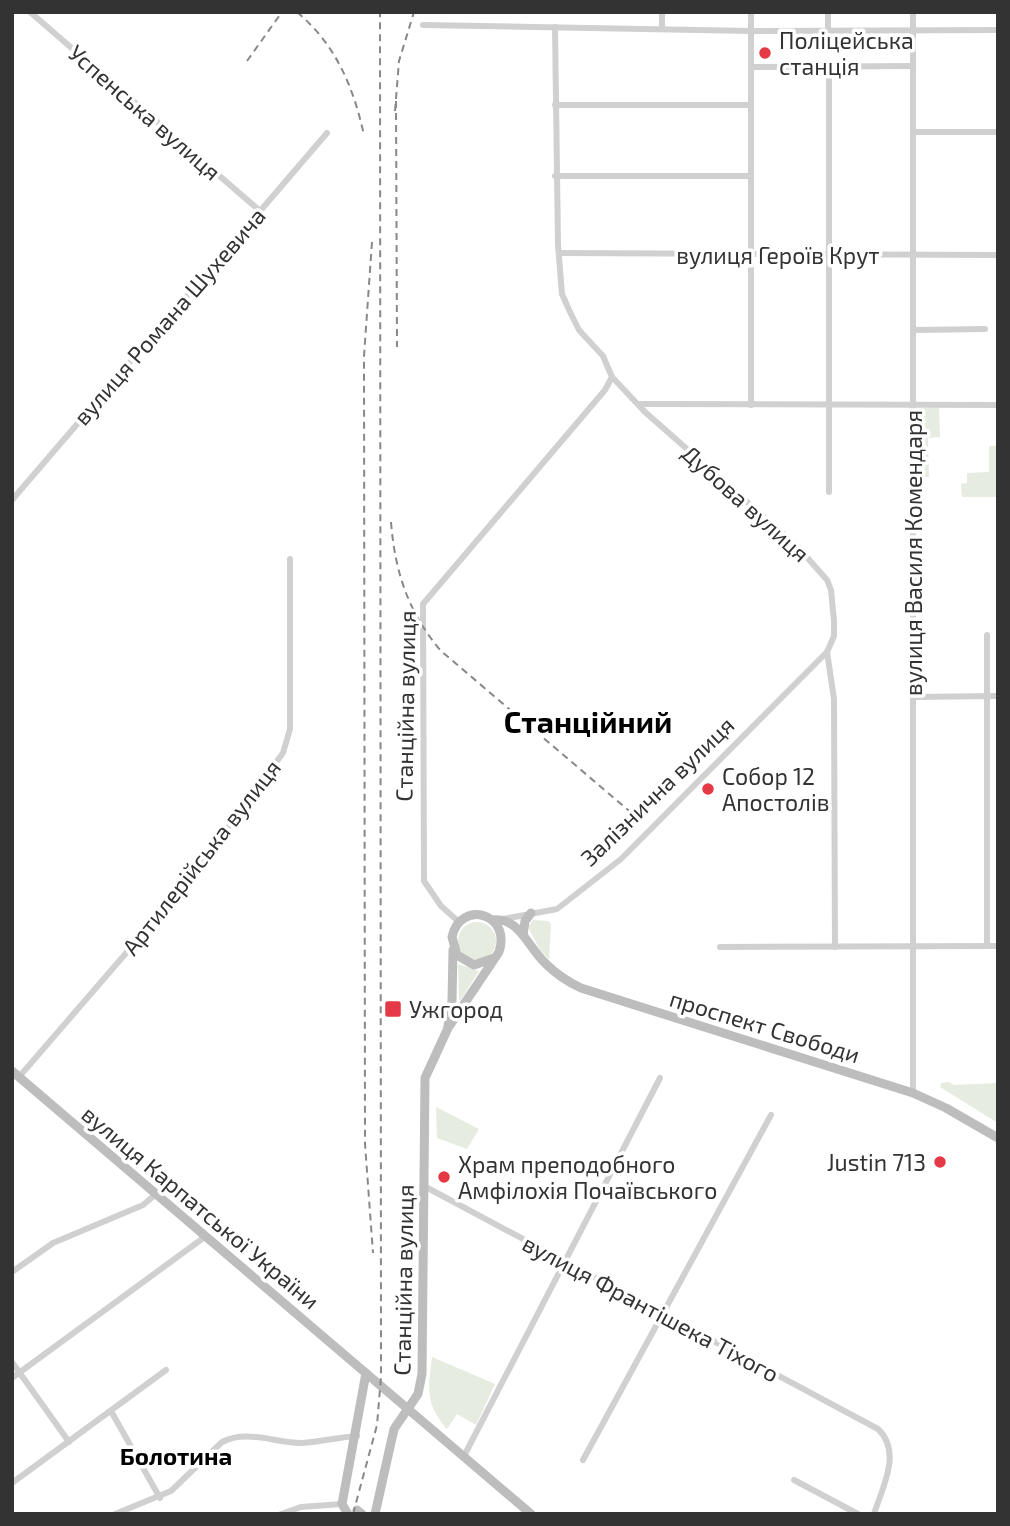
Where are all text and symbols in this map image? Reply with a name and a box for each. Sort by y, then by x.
place label: Поліцейська станція [779,26,914,80]
street label: Успенська вулиця [63,38,227,186]
marker: Поліцейська станція [757,45,773,61]
street label: вулиця Романа Шухевича [67,202,272,431]
street label: вулиця Героїв Крут [676,241,880,270]
street label: вулиця Василя Комендаря [899,410,928,696]
street label: Дубова вулиця [676,439,815,568]
street label: Станційна вулиця [389,610,422,802]
district label: Станційний [504,703,672,739]
street label: Залізнична вулиця [574,711,740,872]
street label: Артилерійська вулиця [116,754,287,961]
place label: Собор 12 Апостолів [722,762,829,816]
marker: Собор 12 Апостолів [700,781,716,797]
street label: проспект Свободи [666,984,864,1068]
place label: Ужгород [409,995,503,1023]
marker: Ужгород [383,999,403,1019]
street label: вулиця Карпатської України [76,1099,325,1315]
place label: Justin 713 [827,1148,926,1176]
place label: Храм преподобного Амфілохія Почаївського [458,1150,717,1204]
marker: Justin 713 [932,1154,948,1170]
marker: Храм преподобного Амфілохія Почаївського [436,1169,452,1185]
street label: Станційна вулиця [387,1184,420,1376]
street label: вулиця Франтішека Тіхого [518,1228,784,1388]
district label: Болотина [120,1441,232,1470]

